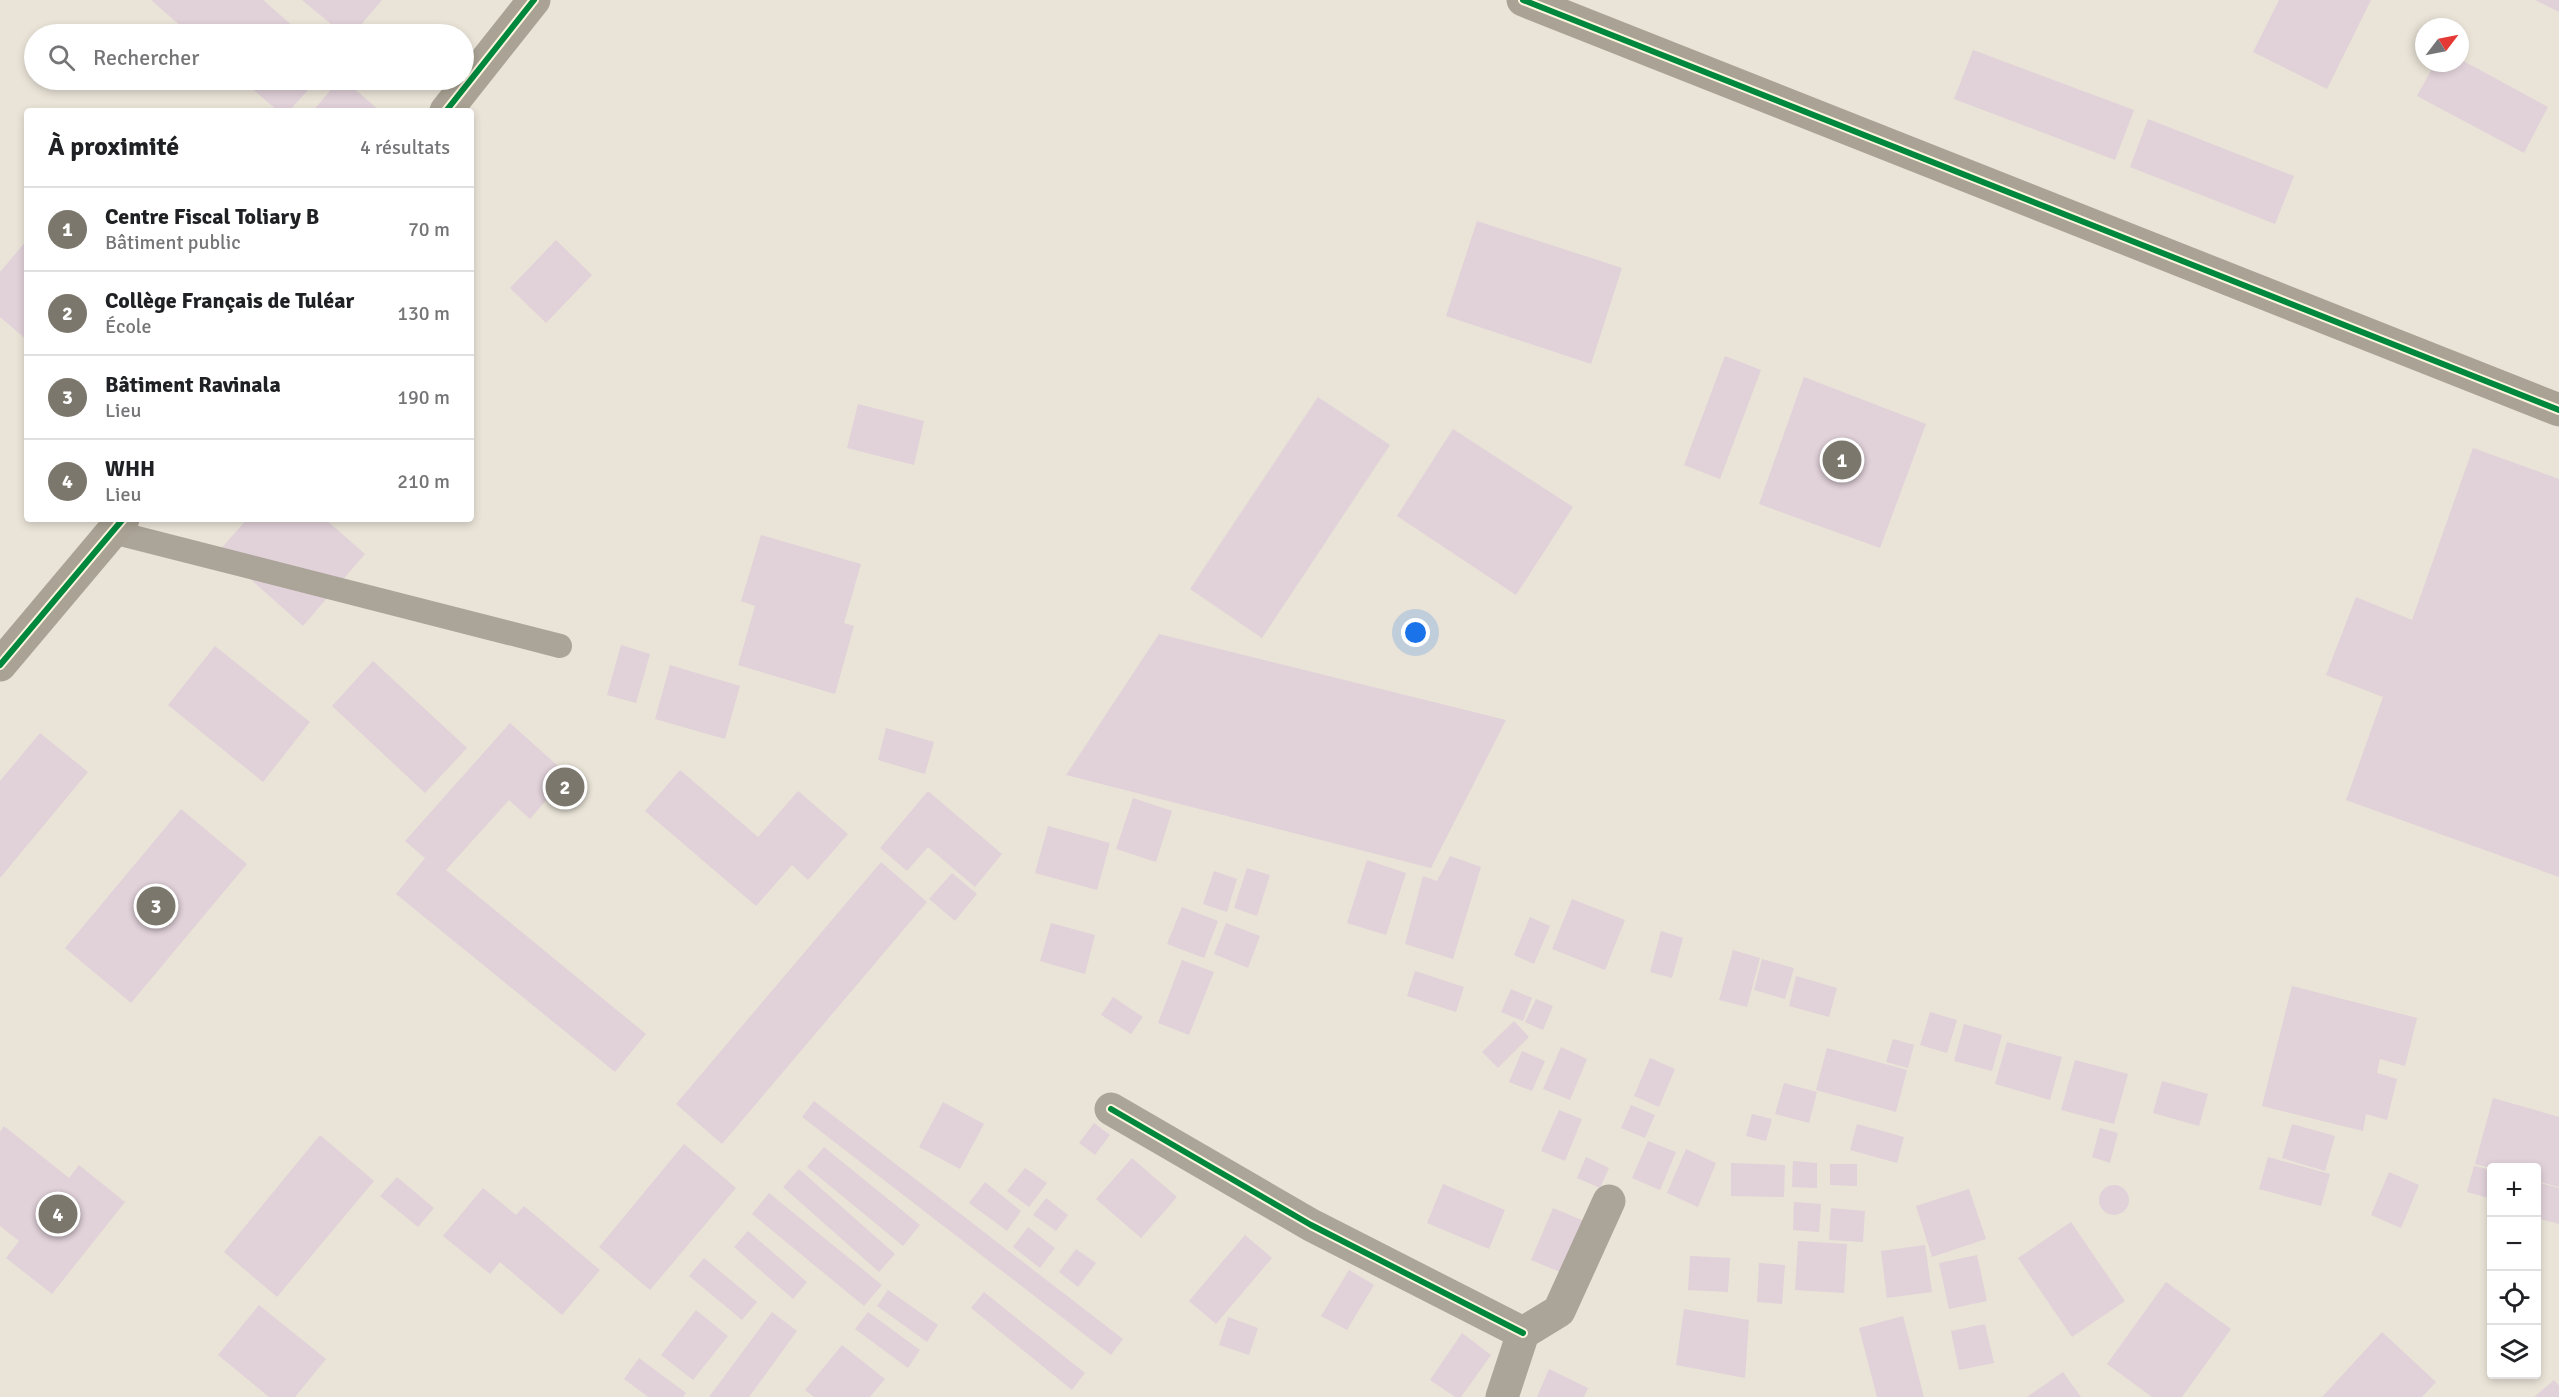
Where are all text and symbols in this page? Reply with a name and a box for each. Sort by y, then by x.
north arrow [2415,18,2469,72]
search box [24,24,474,90]
icon: search [45,41,78,74]
text: Rechercher [93,44,199,71]
text: À proximité [48,131,179,163]
text: 4 résultats [360,135,450,160]
text: Centre Fiscal Toliary B [105,203,319,230]
text: 1 [62,217,73,242]
text: 70 m [408,217,450,242]
text: Bâtiment public [105,230,241,255]
text: Collège Français de Tuléar [105,287,354,314]
text: 2 [62,301,73,326]
text: 130 m [397,301,450,326]
text: École [105,314,152,339]
text: Bâtiment Ravinala [105,371,281,398]
text: 3 [62,385,73,410]
text: 190 m [397,385,450,410]
text: Lieu [105,398,141,423]
pin: 1 [1822,438,1862,482]
text: WHH [105,455,155,482]
text: 4 [62,469,73,494]
text: 210 m [397,469,450,494]
text: Lieu [105,482,141,507]
your location [1401,618,1430,647]
pin: 2 [546,764,584,810]
pin: 3 [136,884,176,928]
map controls [2487,1163,2541,1379]
button: + [2487,1163,2541,1217]
pin: 4 [38,1192,78,1236]
button: − [2487,1217,2541,1271]
button: locate [2487,1271,2541,1325]
button: layers [2487,1325,2541,1379]

